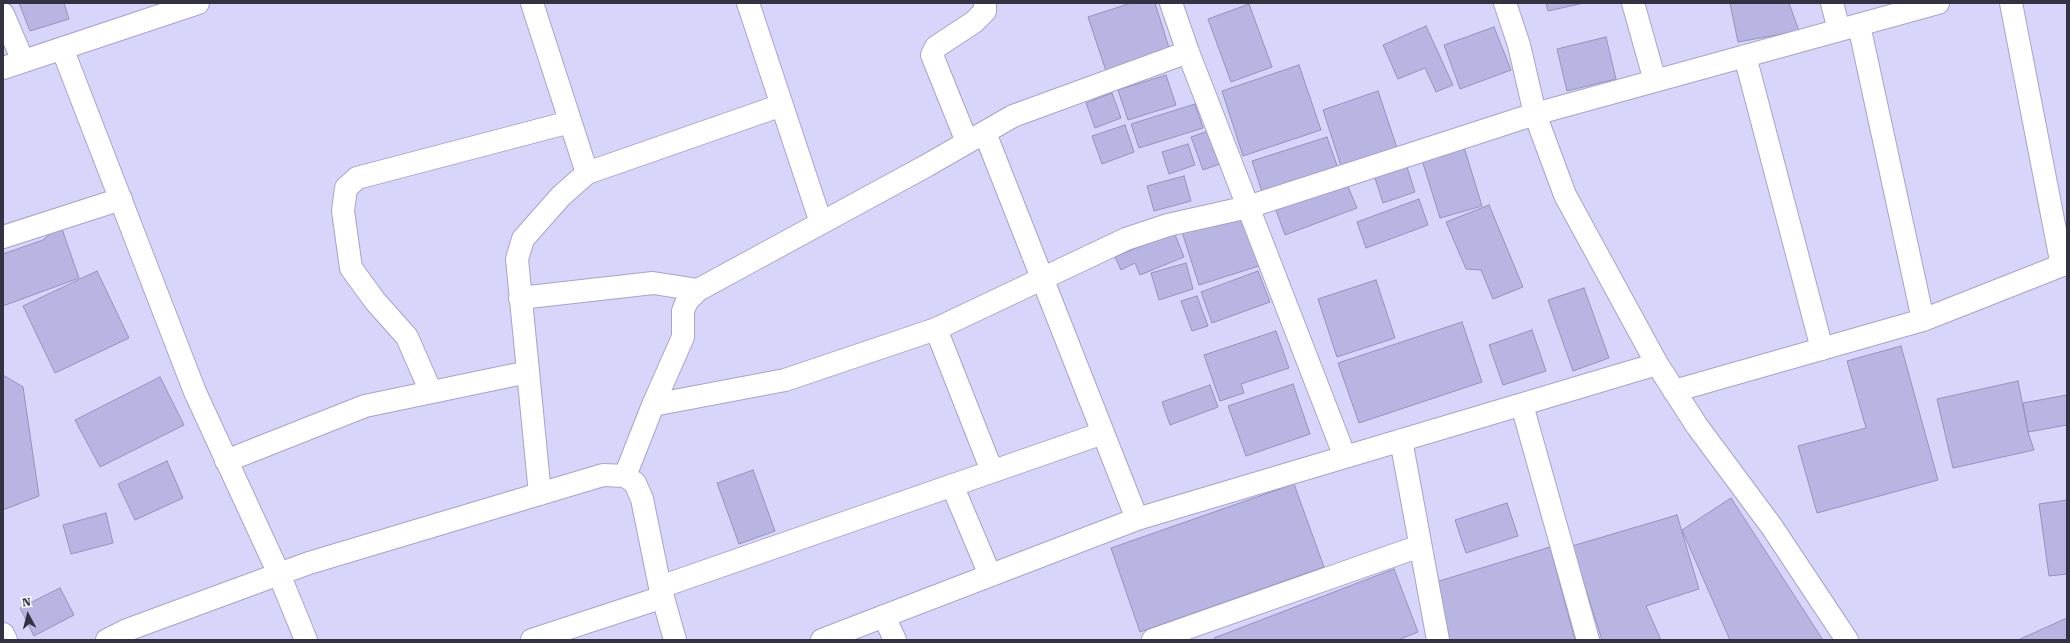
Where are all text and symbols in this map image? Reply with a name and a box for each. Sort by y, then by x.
north arrow [8,595,48,635]
text: N [21,596,31,610]

